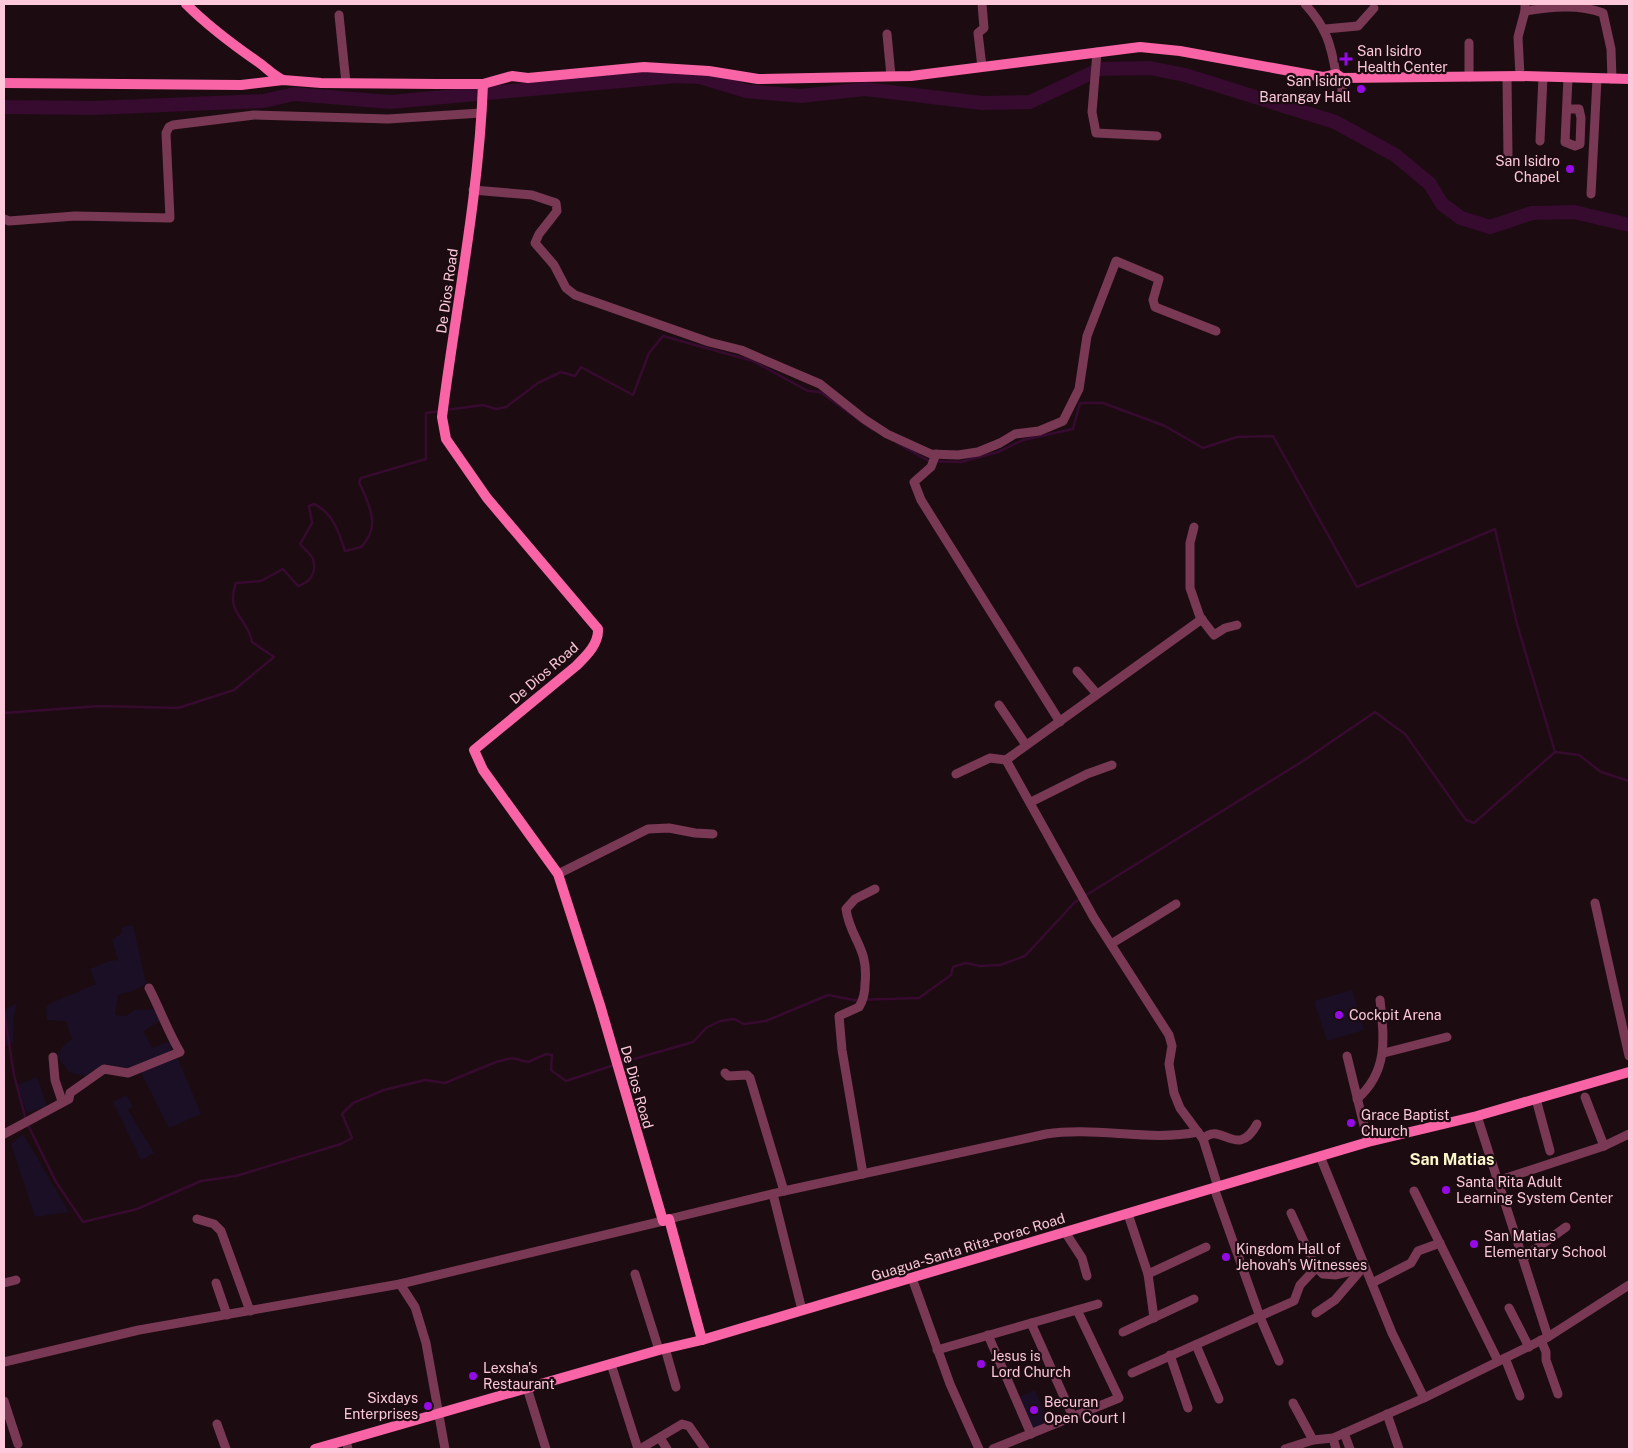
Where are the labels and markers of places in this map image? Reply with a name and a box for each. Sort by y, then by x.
place label: San Isidro Health Center [1357,43,1448,75]
marker: San Isidro Health Center [1339,52,1353,66]
place label: San Isidro Barangay Hall [1259,73,1351,105]
marker: San Isidro Barangay Hall [1355,83,1367,95]
place label: San Isidro Chapel [1495,153,1560,185]
marker: San Isidro Chapel [1564,163,1576,175]
place label: Cockpit Arena [1349,1007,1442,1023]
marker: Cockpit Arena [1333,1009,1345,1021]
place label: Grace Baptist Church [1361,1107,1449,1139]
marker: Grace Baptist Church [1345,1117,1357,1129]
place label: Santa Rita Adult Learning System Center [1456,1174,1613,1206]
marker: Santa Rita Adult Learning System Center [1440,1184,1452,1196]
place label: San Matias Elementary School [1484,1228,1607,1260]
marker: San Matias Elementary School [1468,1238,1480,1250]
place label: Kingdom Hall of Jehovah's Witnesses [1236,1241,1367,1273]
marker: Kingdom Hall of Jehovah's Witnesses [1220,1251,1232,1263]
place label: Jesus is Lord Church [991,1348,1071,1380]
marker: Jesus is Lord Church [975,1358,987,1370]
place label: Lexsha's Restaurant [483,1360,555,1392]
marker: Lexsha's Restaurant [467,1370,479,1382]
place label: Sixdays Enterprises [344,1390,418,1422]
place label: Becuran Open Court I [1044,1394,1126,1426]
marker: Sixdays Enterprises [422,1400,434,1412]
marker: Becuran Open Court I [1028,1404,1040,1416]

